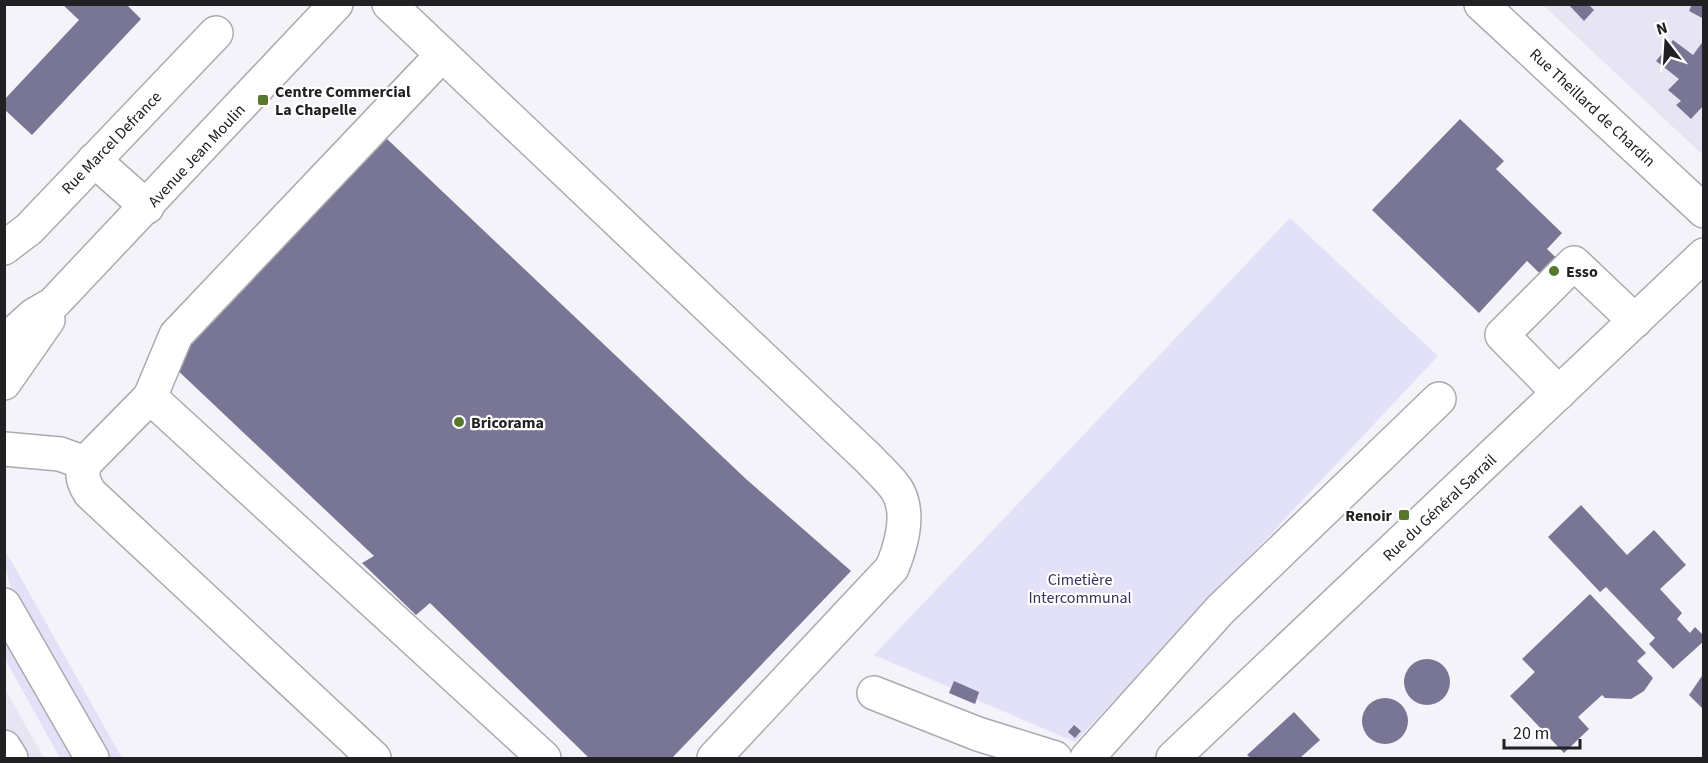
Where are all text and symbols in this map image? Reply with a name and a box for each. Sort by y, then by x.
north arrow [1636,12,1696,72]
text: N [1654,17,1670,41]
street label: Rue Theillard de Chardin [1525,44,1660,172]
place label: Centre Commercial La Chapelle [275,81,411,121]
street label: Rue Marcel Defrance [57,86,167,199]
marker: Centre Commercial La Chapelle [256,93,270,107]
street label: Avenue Jean Moulin [143,99,250,212]
place label: Esso [1566,261,1598,283]
marker: Esso [1547,264,1561,278]
place label: Bricorama [471,412,544,434]
marker: Bricorama [452,415,466,429]
street label: Rue du Général Sarrail [1378,449,1501,566]
place label: Renoir [1345,505,1393,527]
marker: Renoir [1397,508,1411,522]
park label: Cimetière Intercommunal [1028,569,1132,609]
scale bar [1504,712,1580,750]
text: 20 m [1513,721,1549,746]

